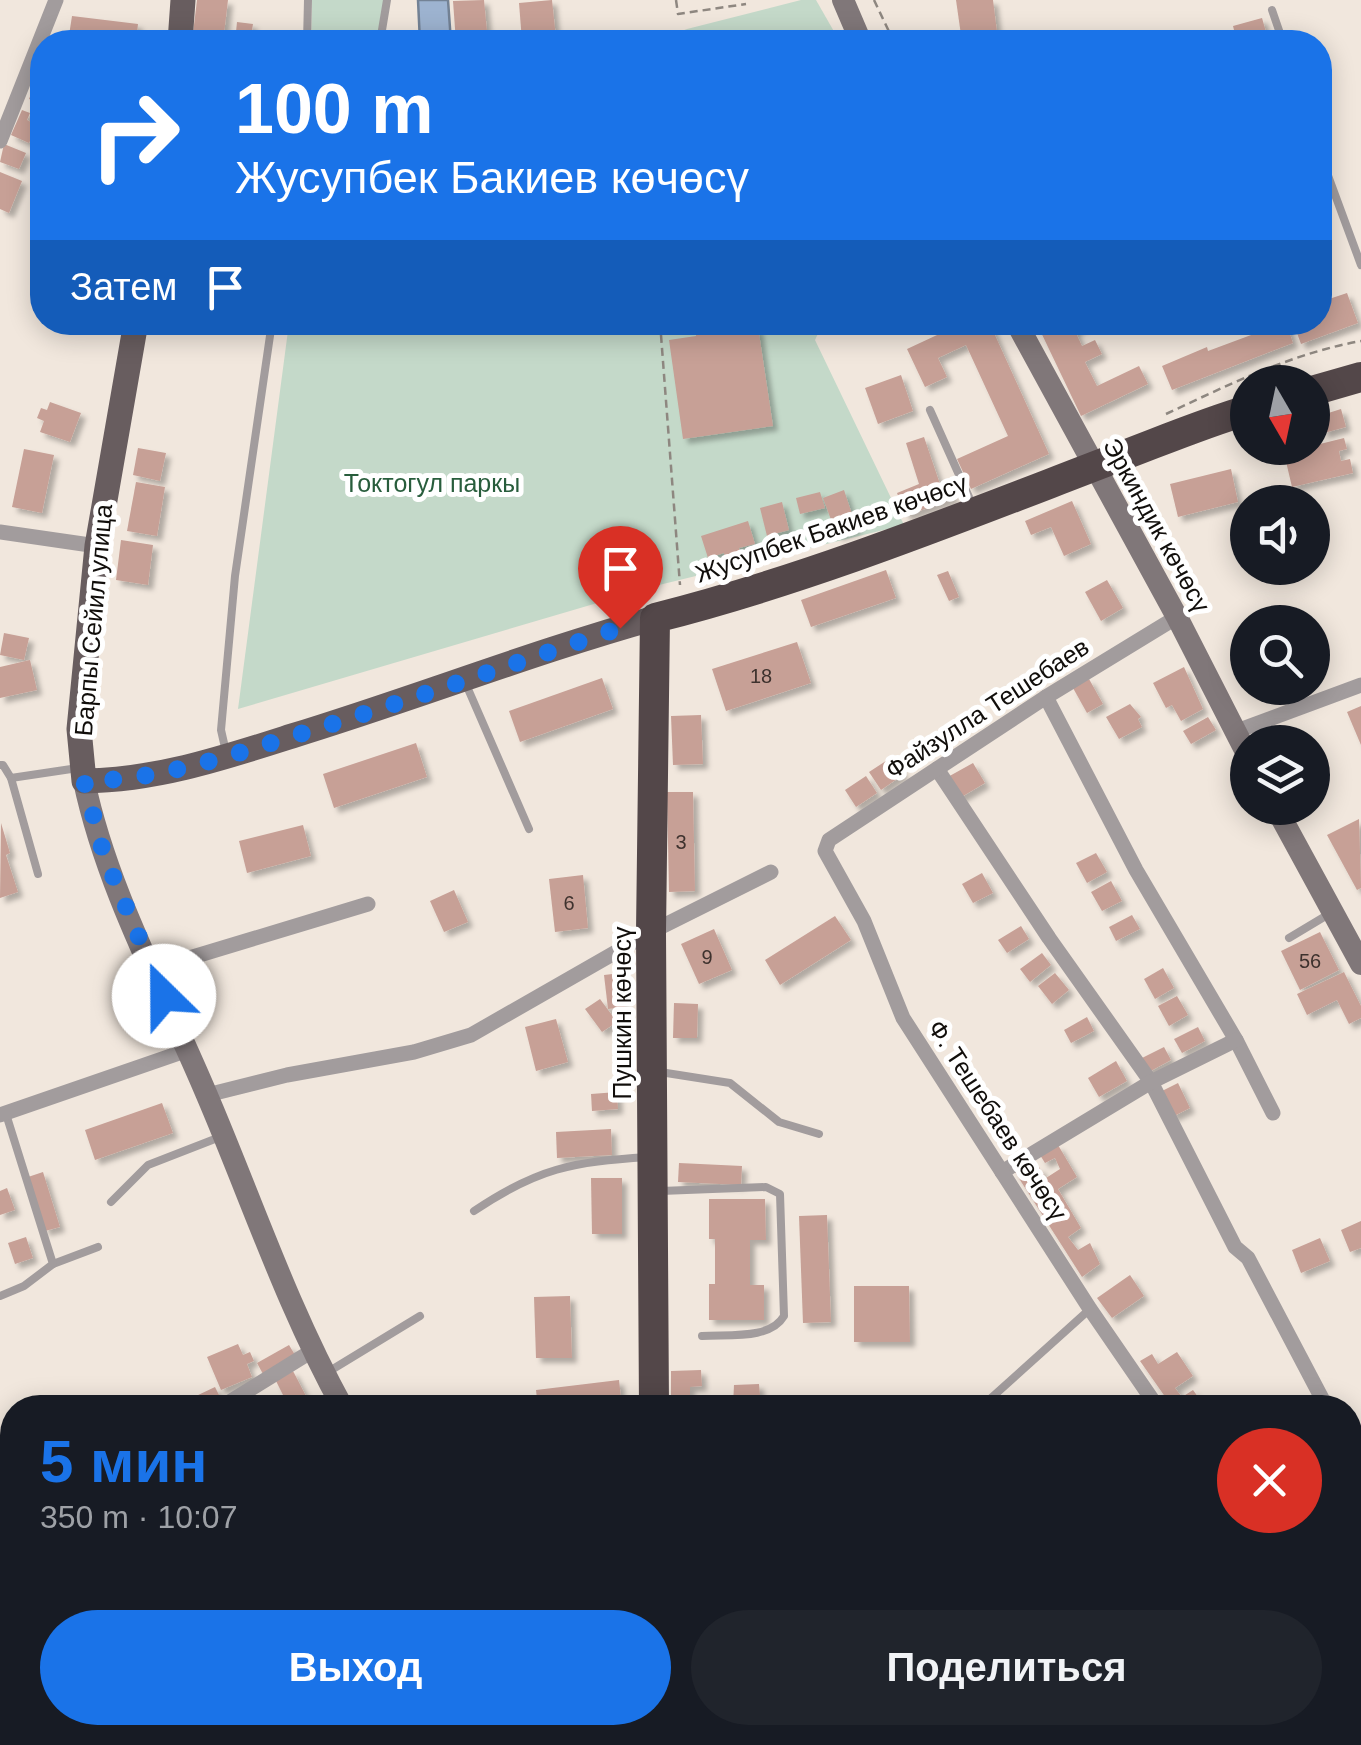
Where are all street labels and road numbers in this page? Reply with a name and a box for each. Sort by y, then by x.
street label: Эркиндик көчөсү [1098,433,1216,617]
street label: Жусупбек Бакиев көчөсү [691,468,971,588]
street label: Барпы Сейил улица [69,503,117,737]
street label: Файзулла Тешебаев [880,632,1094,784]
street label: Пушкин көчөсү [608,926,636,1099]
street label: Ф. Тешебаев көчөсү [923,1015,1073,1226]

